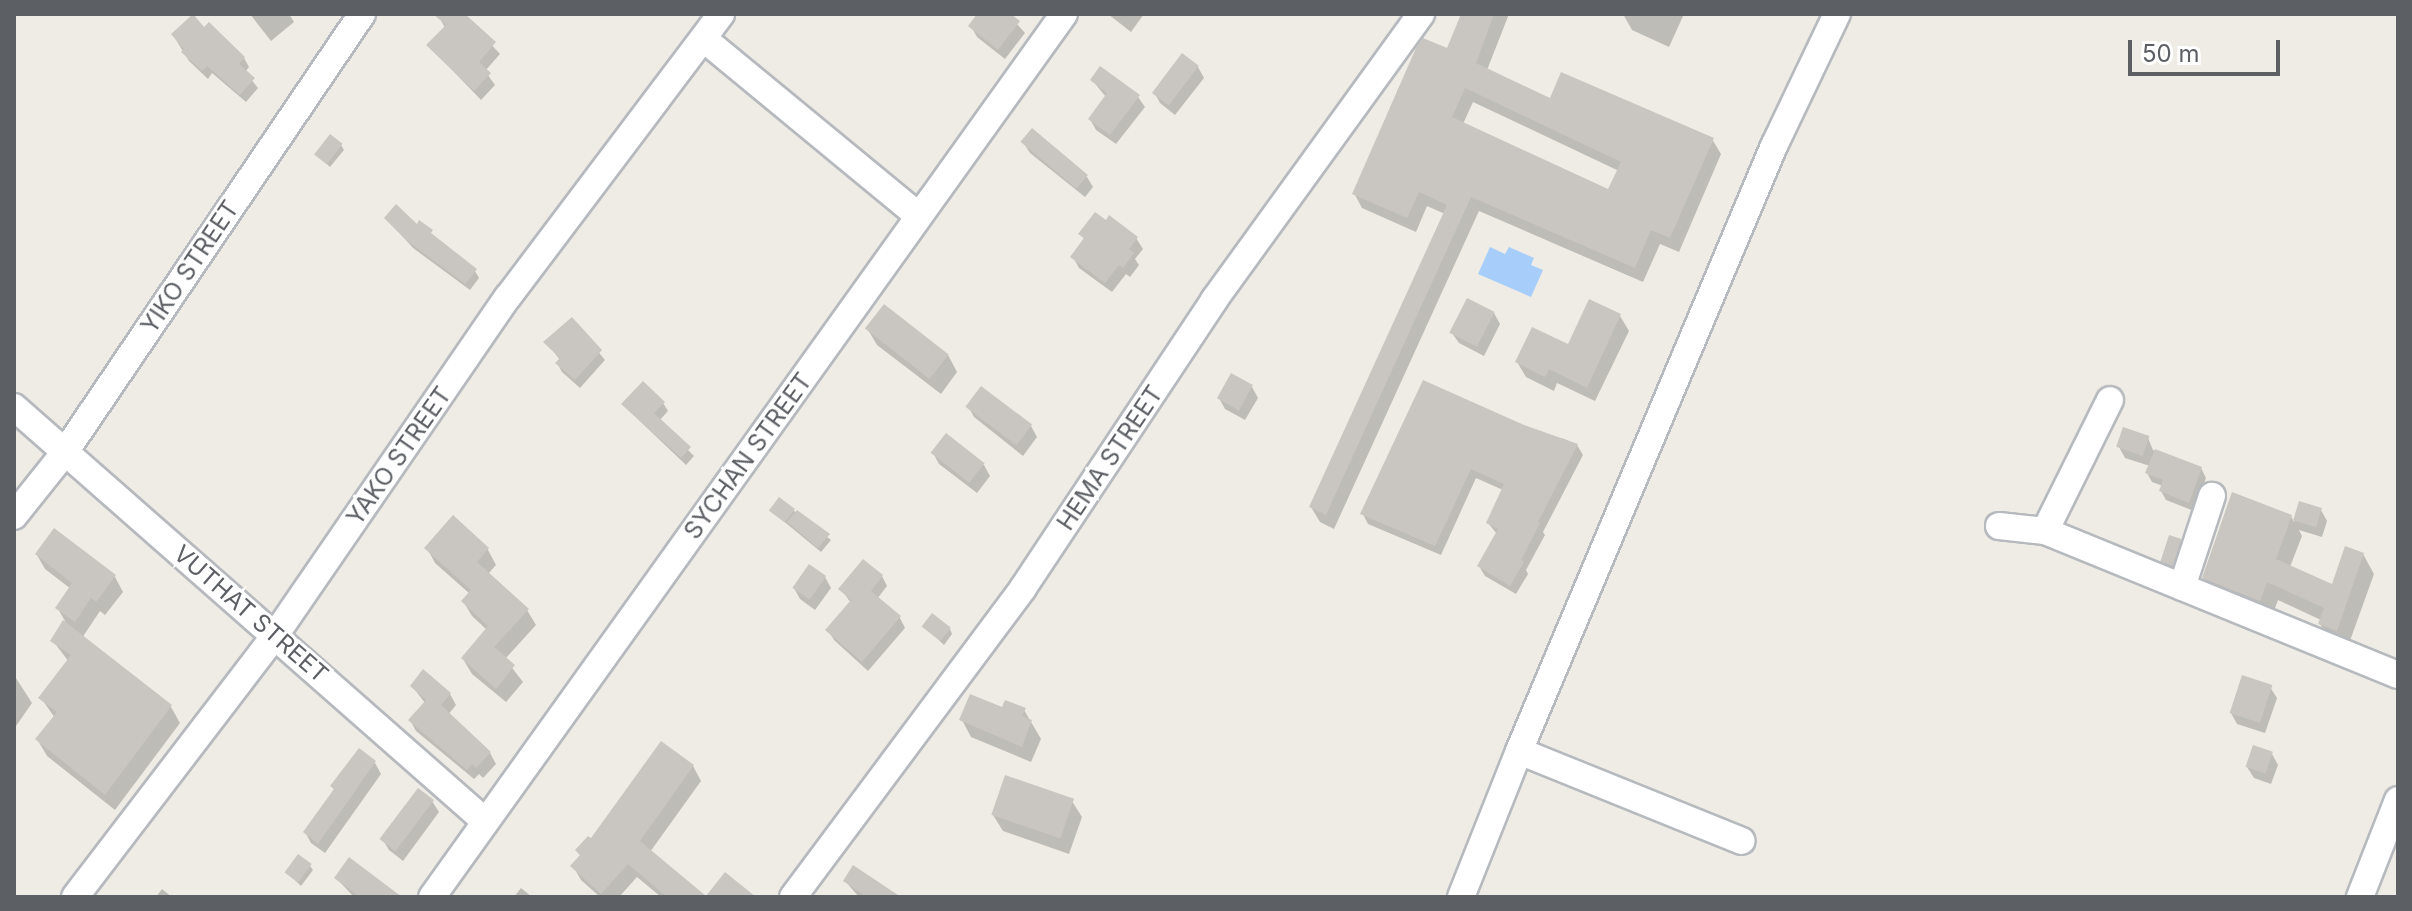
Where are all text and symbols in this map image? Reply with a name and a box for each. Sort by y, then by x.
scale bar [2132,24,2284,74]
text: 50 m [2142,39,2200,68]
street label: YIKO STREET [135,195,245,339]
street label: SYCHAN STREET [678,367,818,545]
street label: HEMA STREET [1051,380,1169,536]
street label: YAKO STREET [341,381,457,531]
street label: VUTHAT STREET [168,539,334,689]

